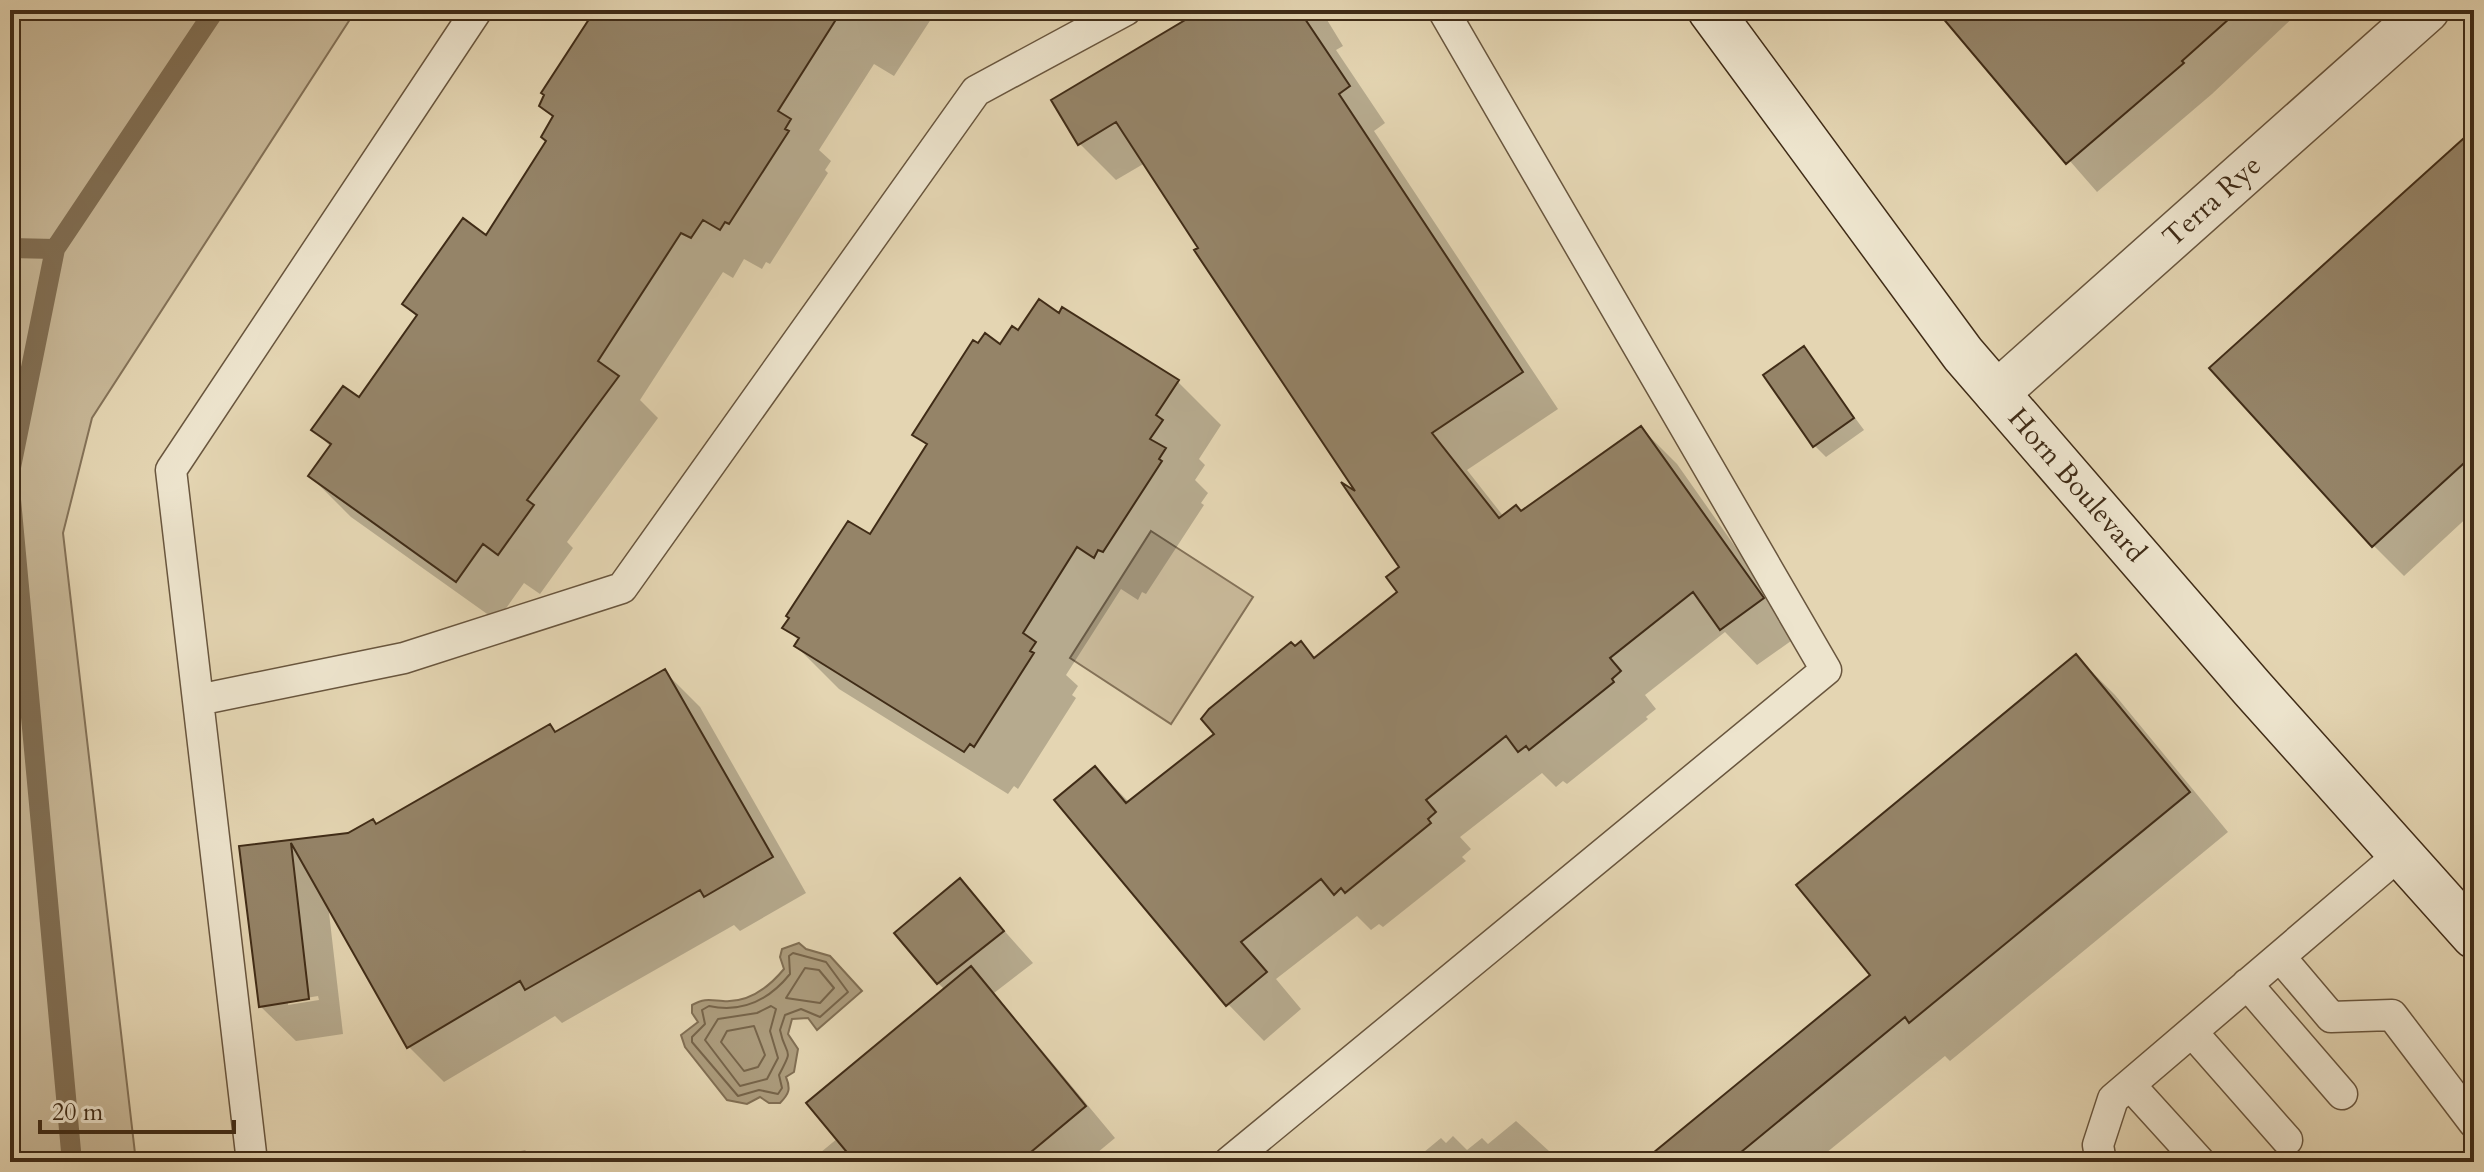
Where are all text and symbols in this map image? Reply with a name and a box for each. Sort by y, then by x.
street label: Terra Rye [2155,147,2269,255]
street label: Horn Boulevard [1999,400,2155,570]
scale bar [40,1084,234,1134]
text: 20 m [52,1096,104,1129]

